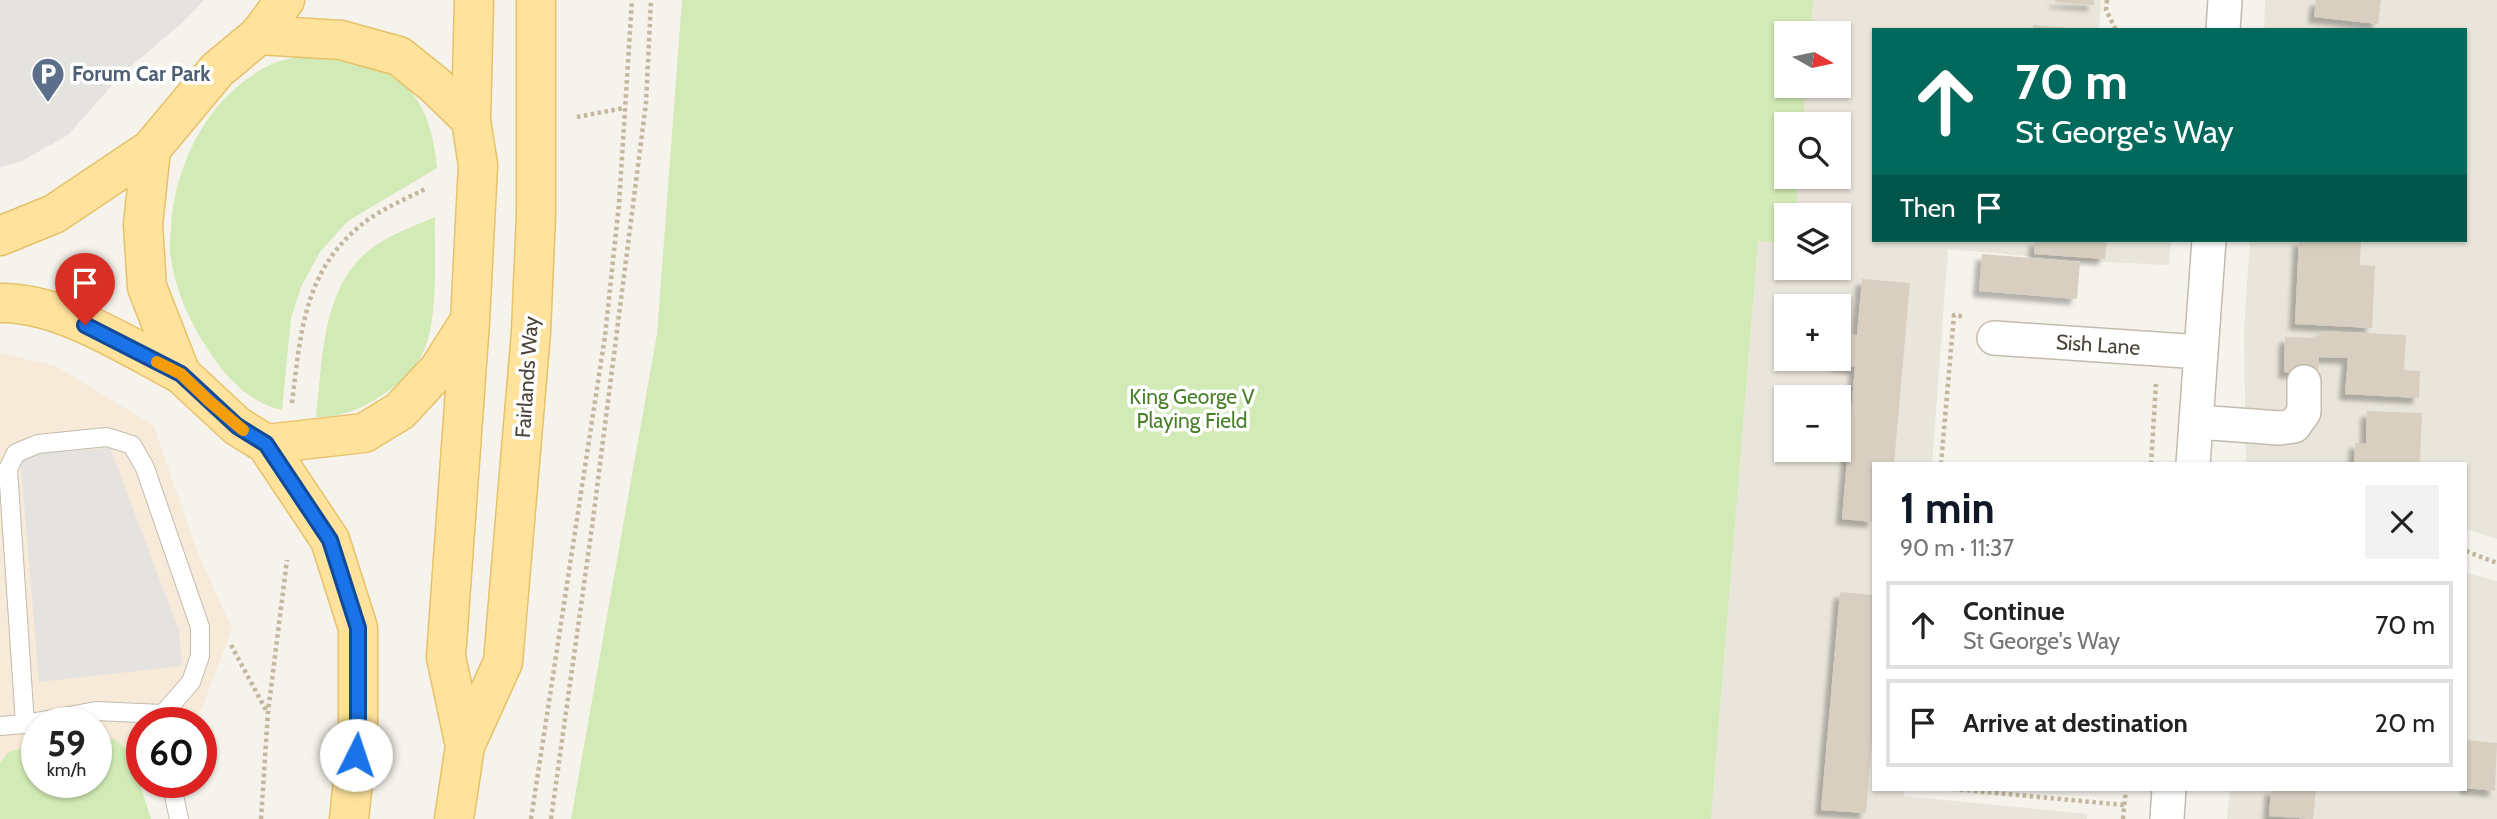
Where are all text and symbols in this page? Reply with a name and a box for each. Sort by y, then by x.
north arrow [1774,21,1852,98]
map controls [1774,21,1851,462]
text: 70 m [2015,52,2128,111]
parking icon: Forum Car Park [29,55,67,104]
icon: ahead [1900,56,1991,147]
place label: Forum Car Park [72,61,211,86]
button: search [1774,112,1851,189]
text: St George's Way [2015,112,2234,151]
icon: arrive [1970,189,2008,227]
text: Then [1900,192,1956,224]
button: layers [1774,203,1851,280]
pin [55,253,115,325]
icon: arrive [66,264,104,302]
button: + [1774,294,1851,371]
street label: Fairlands Way [510,315,543,439]
street label: Sish Lane [2055,329,2141,360]
park label: King George V Playing Field [1129,384,1255,433]
button: − [1774,385,1851,462]
text: 1 min [1900,482,1995,534]
button: close [2365,485,2439,559]
text: 90 m · 11:37 [1900,534,2014,562]
text: Continue [1963,595,2065,627]
icon: ahead [1904,606,1942,644]
text: 70 m [2375,609,2435,641]
text: St George's Way [1963,627,2120,655]
icon: arrive [1904,704,1942,742]
speed limit sign: 60 [126,707,217,798]
text: Arrive at destination [1963,707,2188,739]
text: 20 m [2375,707,2435,739]
position arrow [319,718,393,792]
text: 59 [47,722,86,765]
text: km/h [47,759,86,781]

